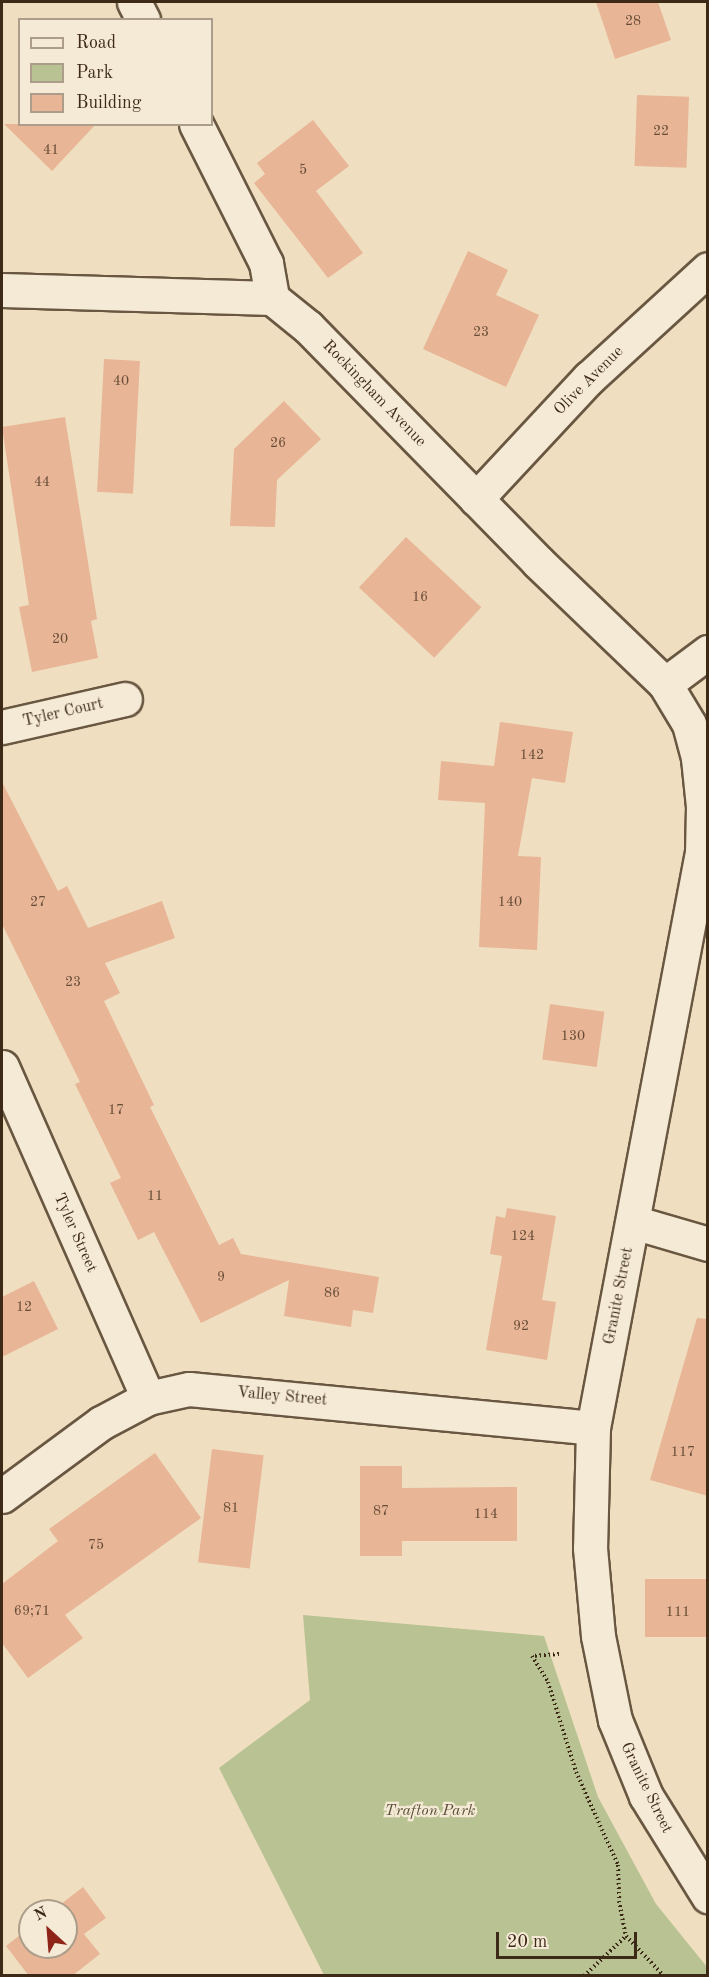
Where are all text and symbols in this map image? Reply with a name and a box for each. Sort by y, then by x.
house number: 28 [625,13,641,29]
legend [18,18,213,126]
text: Road [76,34,116,52]
text: Park [76,64,113,82]
text: Building [76,94,141,112]
house number: 22 [653,123,669,139]
house number: 41 [43,142,59,158]
house number: 5 [299,162,307,178]
house number: 23 [473,324,489,340]
street label: Rockingham Avenue [318,337,430,451]
street label: Olive Avenue [550,342,628,420]
house number: 40 [113,373,129,389]
house number: 26 [270,435,286,451]
house number: 44 [34,474,50,490]
house number: 16 [412,589,428,605]
house number: 20 [52,631,68,647]
street label: Tyler Court [21,694,105,732]
house number: 142 [520,747,544,763]
house number: 27 [30,894,46,910]
house number: 140 [498,894,522,910]
house number: 23 [65,974,81,990]
house number: 130 [561,1028,585,1044]
house number: 17 [108,1102,124,1118]
house number: 11 [147,1188,163,1204]
street label: Tyler Street [49,1190,101,1276]
house number: 124 [511,1228,535,1244]
street label: Granite Street [600,1246,638,1346]
house number: 9 [217,1269,225,1285]
house number: 86 [324,1285,340,1301]
house number: 12 [16,1299,32,1315]
house number: 92 [513,1318,529,1334]
street label: Valley Street [236,1383,328,1411]
house number: 117 [671,1444,695,1460]
house number: 81 [223,1500,239,1516]
house number: 87 [373,1503,389,1519]
house number: 114 [474,1506,498,1522]
house number: 75 [88,1537,104,1553]
house number: 69;71 [14,1603,50,1619]
house number: 111 [666,1604,690,1620]
street label: Granite Street [616,1739,676,1837]
park label: Trafton Park [385,1801,475,1821]
north arrow [18,1899,78,1959]
text: N [32,1905,50,1924]
scale bar [499,1920,640,1958]
text: 20 m [507,1933,547,1951]

